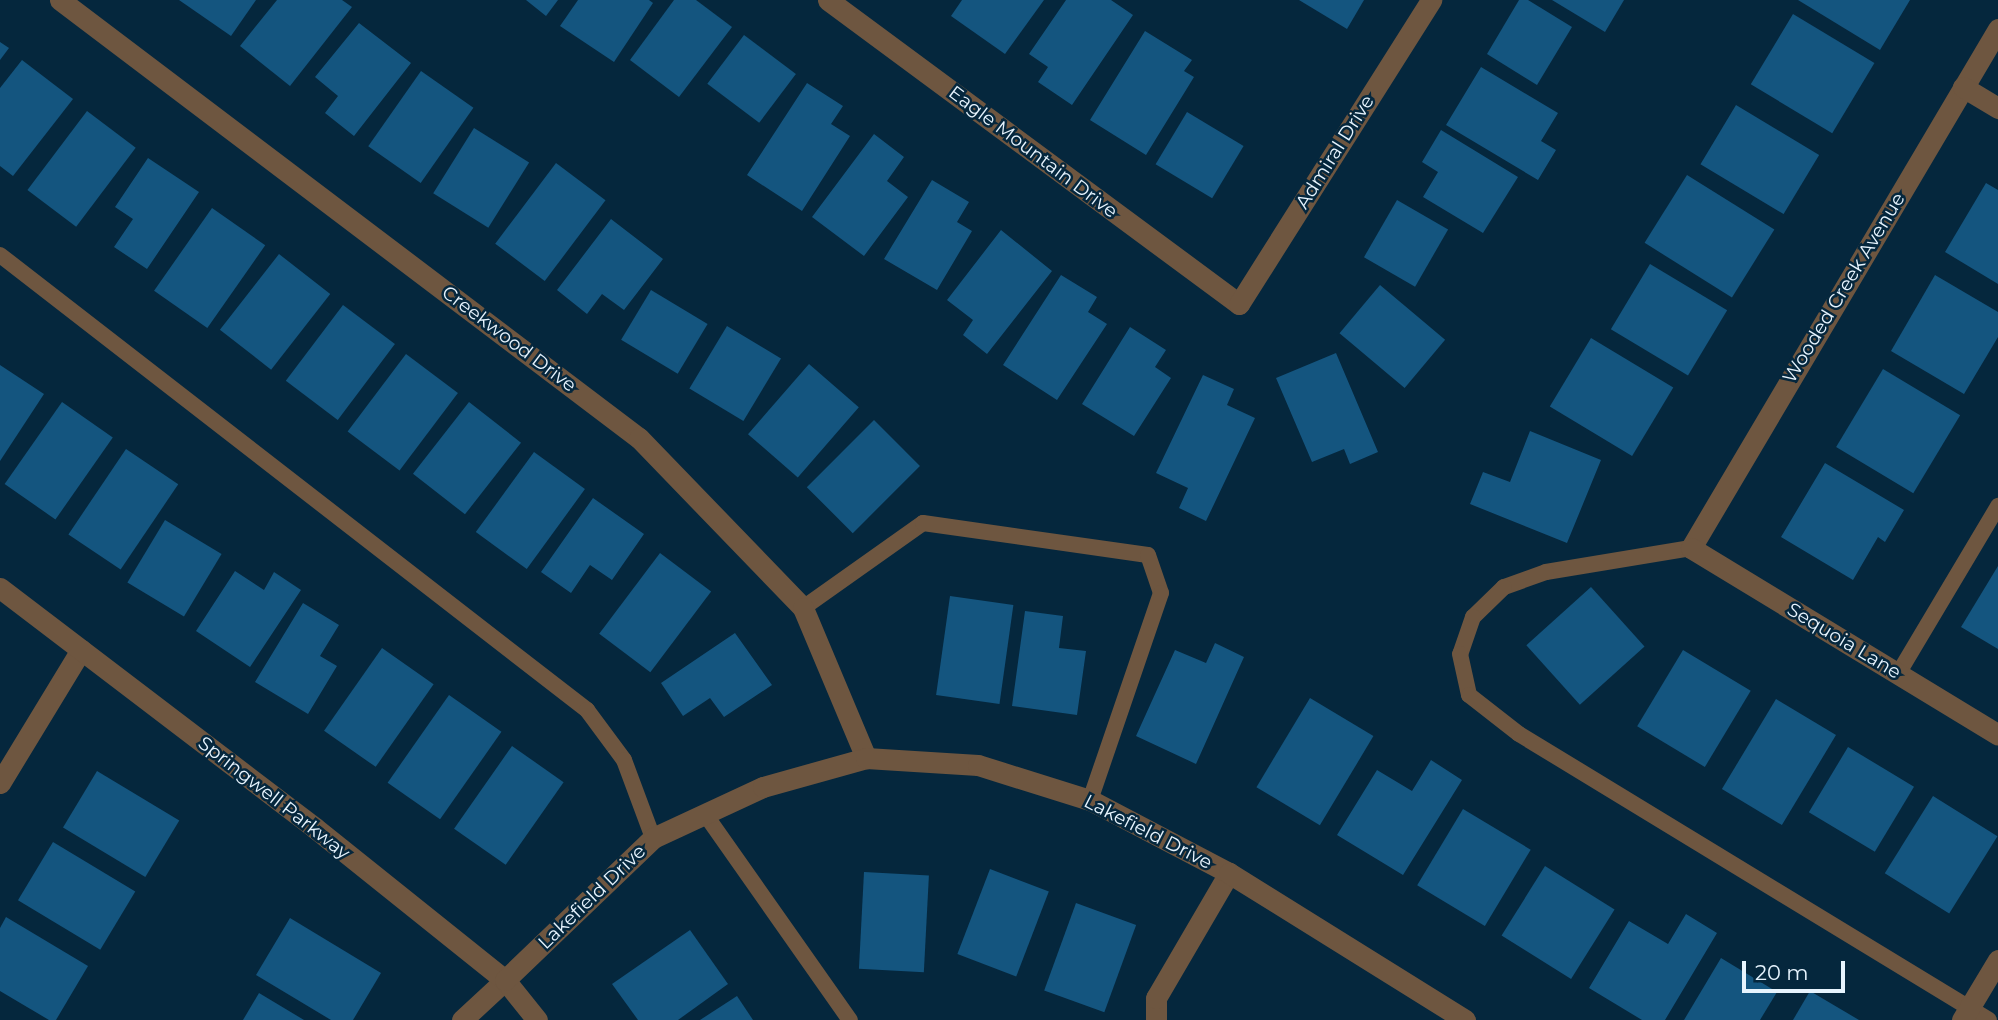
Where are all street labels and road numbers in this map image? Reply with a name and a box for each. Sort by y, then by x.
street label: Eagle Mountain Drive [944,81,1122,223]
street label: Admiral Drive [1291,91,1379,213]
street label: Wooded Creek Avenue [1778,189,1910,387]
street label: Creekwood Drive [437,281,581,397]
street label: Sequoia Lane [1783,598,1905,684]
street label: Springwell Parkway [194,732,354,864]
street label: Lakefield Drive [1080,790,1216,874]
street label: Lakefield Drive [534,840,650,954]

